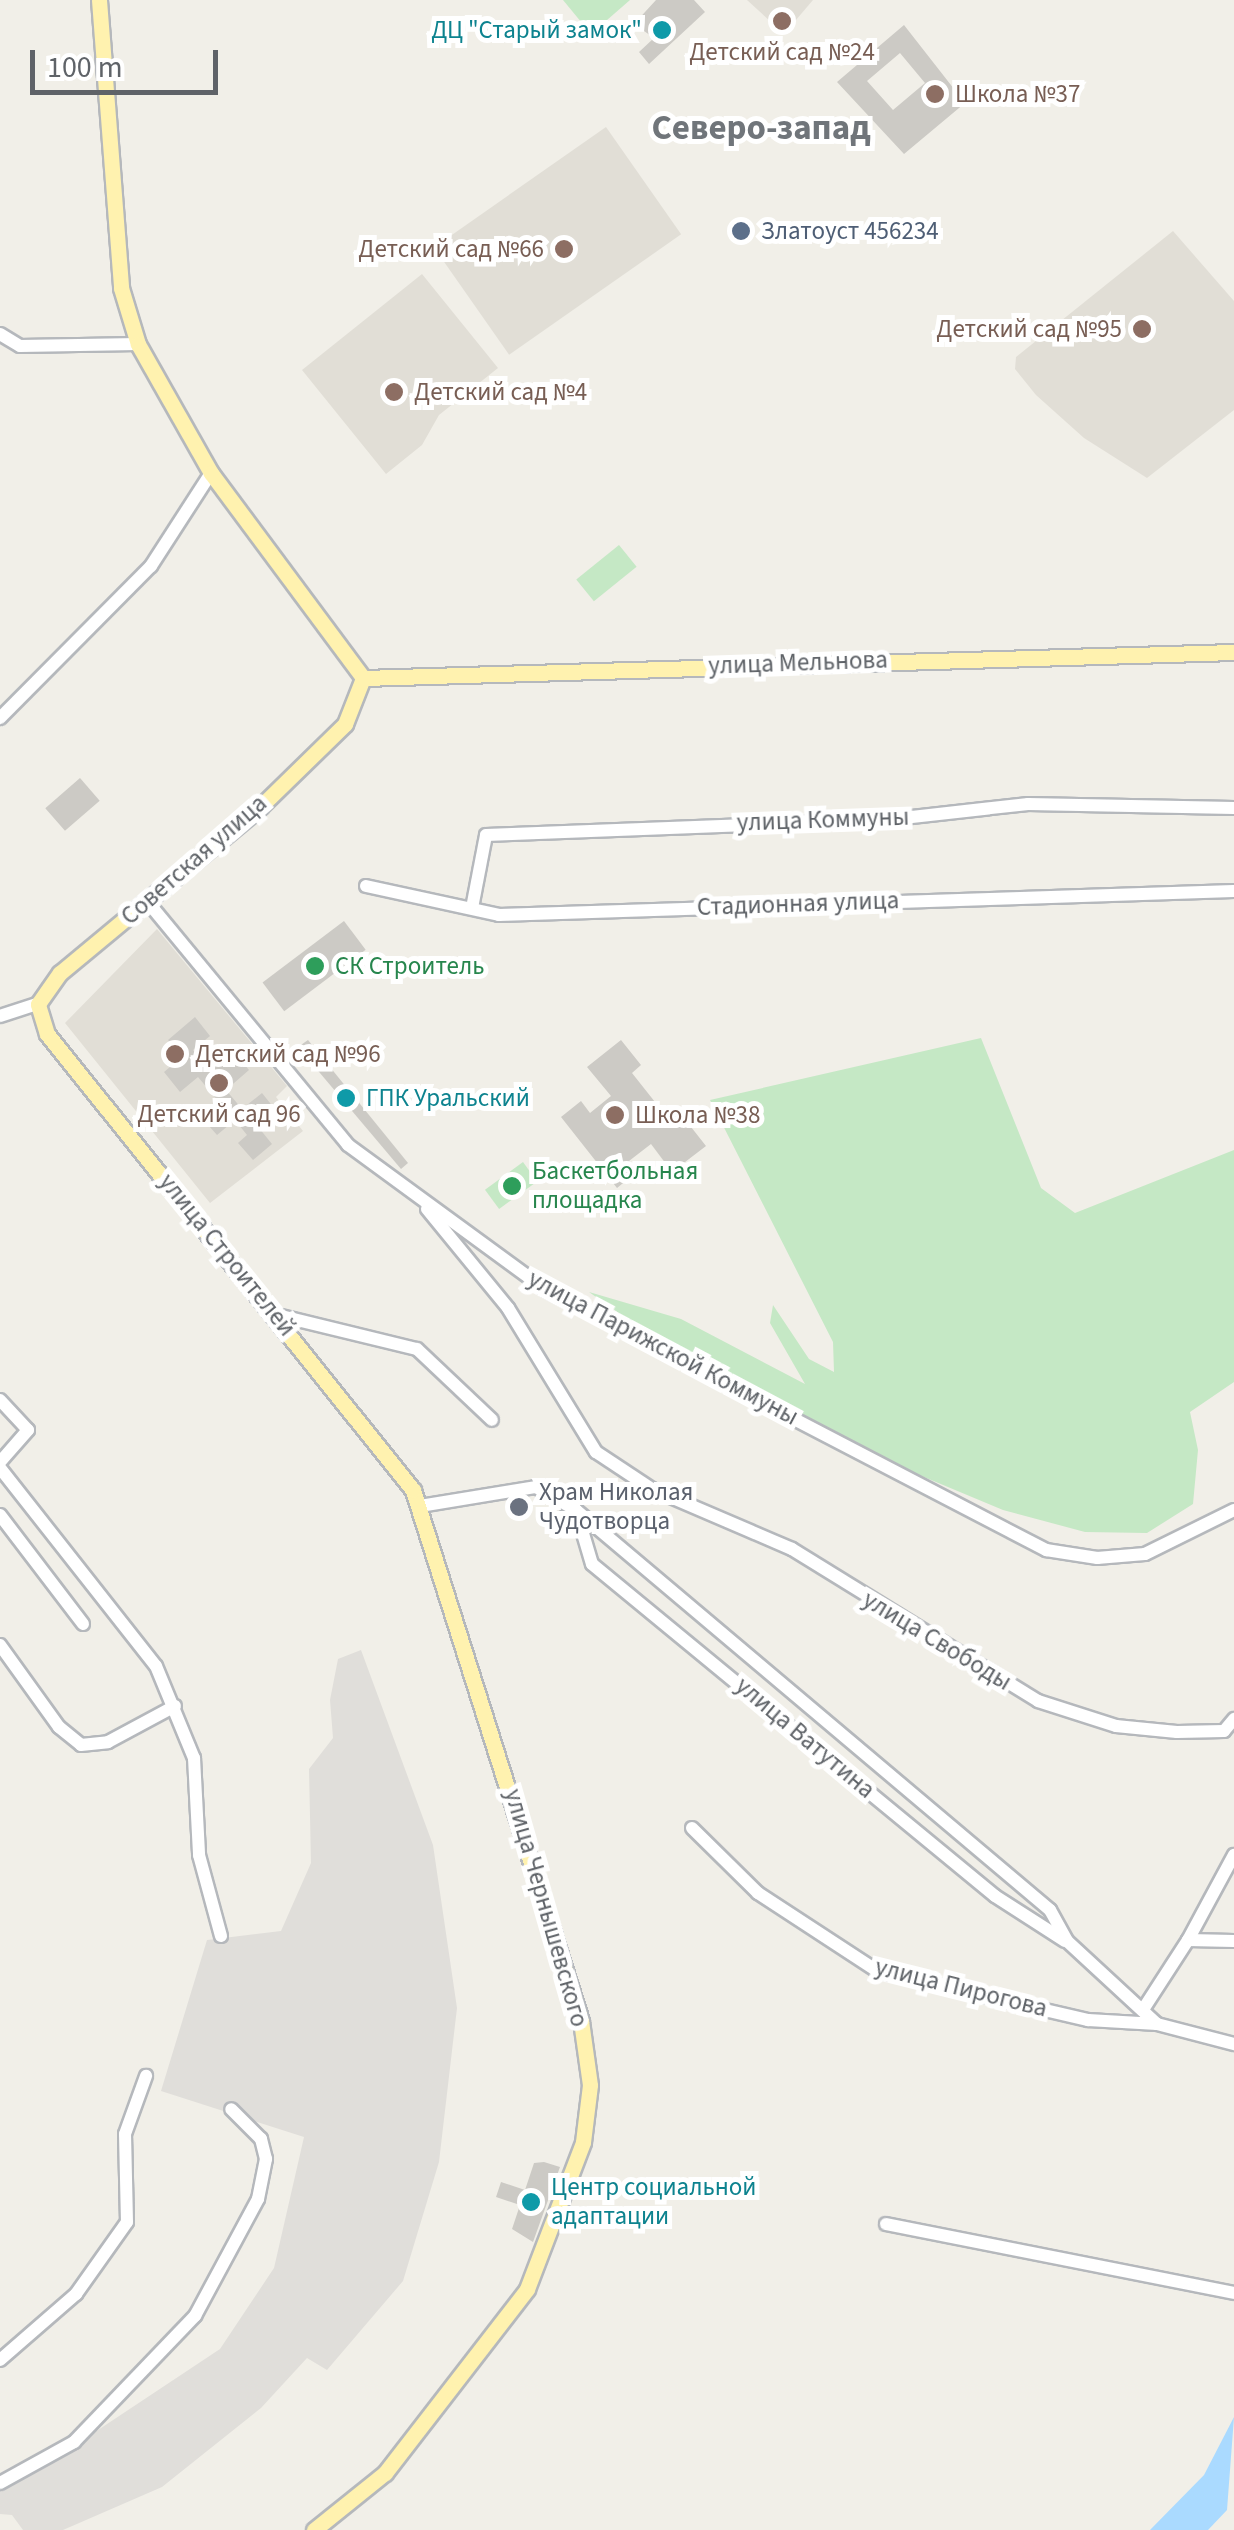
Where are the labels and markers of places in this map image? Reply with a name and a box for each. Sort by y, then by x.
marker: Детский сад №24 [771,10,793,32]
place label: ДЦ "Старый замок" [431,15,642,45]
marker: ДЦ "Старый замок" [651,19,673,41]
place label: Детский сад №24 [689,37,875,67]
place label: Школа №37 [955,79,1080,109]
marker: Школа №37 [924,83,946,105]
place label: Златоуст 456234 [761,216,939,246]
marker: Златоуст 456234 [730,220,752,242]
place label: Детский сад №66 [358,234,544,264]
marker: Детский сад №66 [553,238,575,260]
place label: Детский сад №95 [936,314,1122,344]
marker: Детский сад №95 [1131,318,1153,340]
place label: Детский сад №4 [414,377,587,407]
marker: Детский сад №4 [383,381,405,403]
place label: СК Строитель [335,951,484,981]
marker: СК Строитель [304,955,326,977]
place label: Детский сад №96 [195,1039,381,1069]
marker: Детский сад №96 [164,1043,186,1065]
marker: Детский сад 96 [208,1072,230,1094]
place label: ГПК Уральский [366,1083,530,1113]
marker: ГПК Уральский [335,1087,357,1109]
place label: Детский сад 96 [137,1099,301,1129]
place label: Школа №38 [635,1100,760,1130]
marker: Школа №38 [604,1104,626,1126]
place label: Баскетбольная площадка [532,1157,698,1216]
marker: Баскетбольная площадка [501,1175,523,1197]
place label: Храм Николая Чудотворца [539,1478,693,1537]
marker: Храм Николая Чудотворца [508,1496,530,1518]
place label: Центр социальной адаптации [551,2173,756,2232]
marker: Центр социальной адаптации [520,2191,542,2213]

